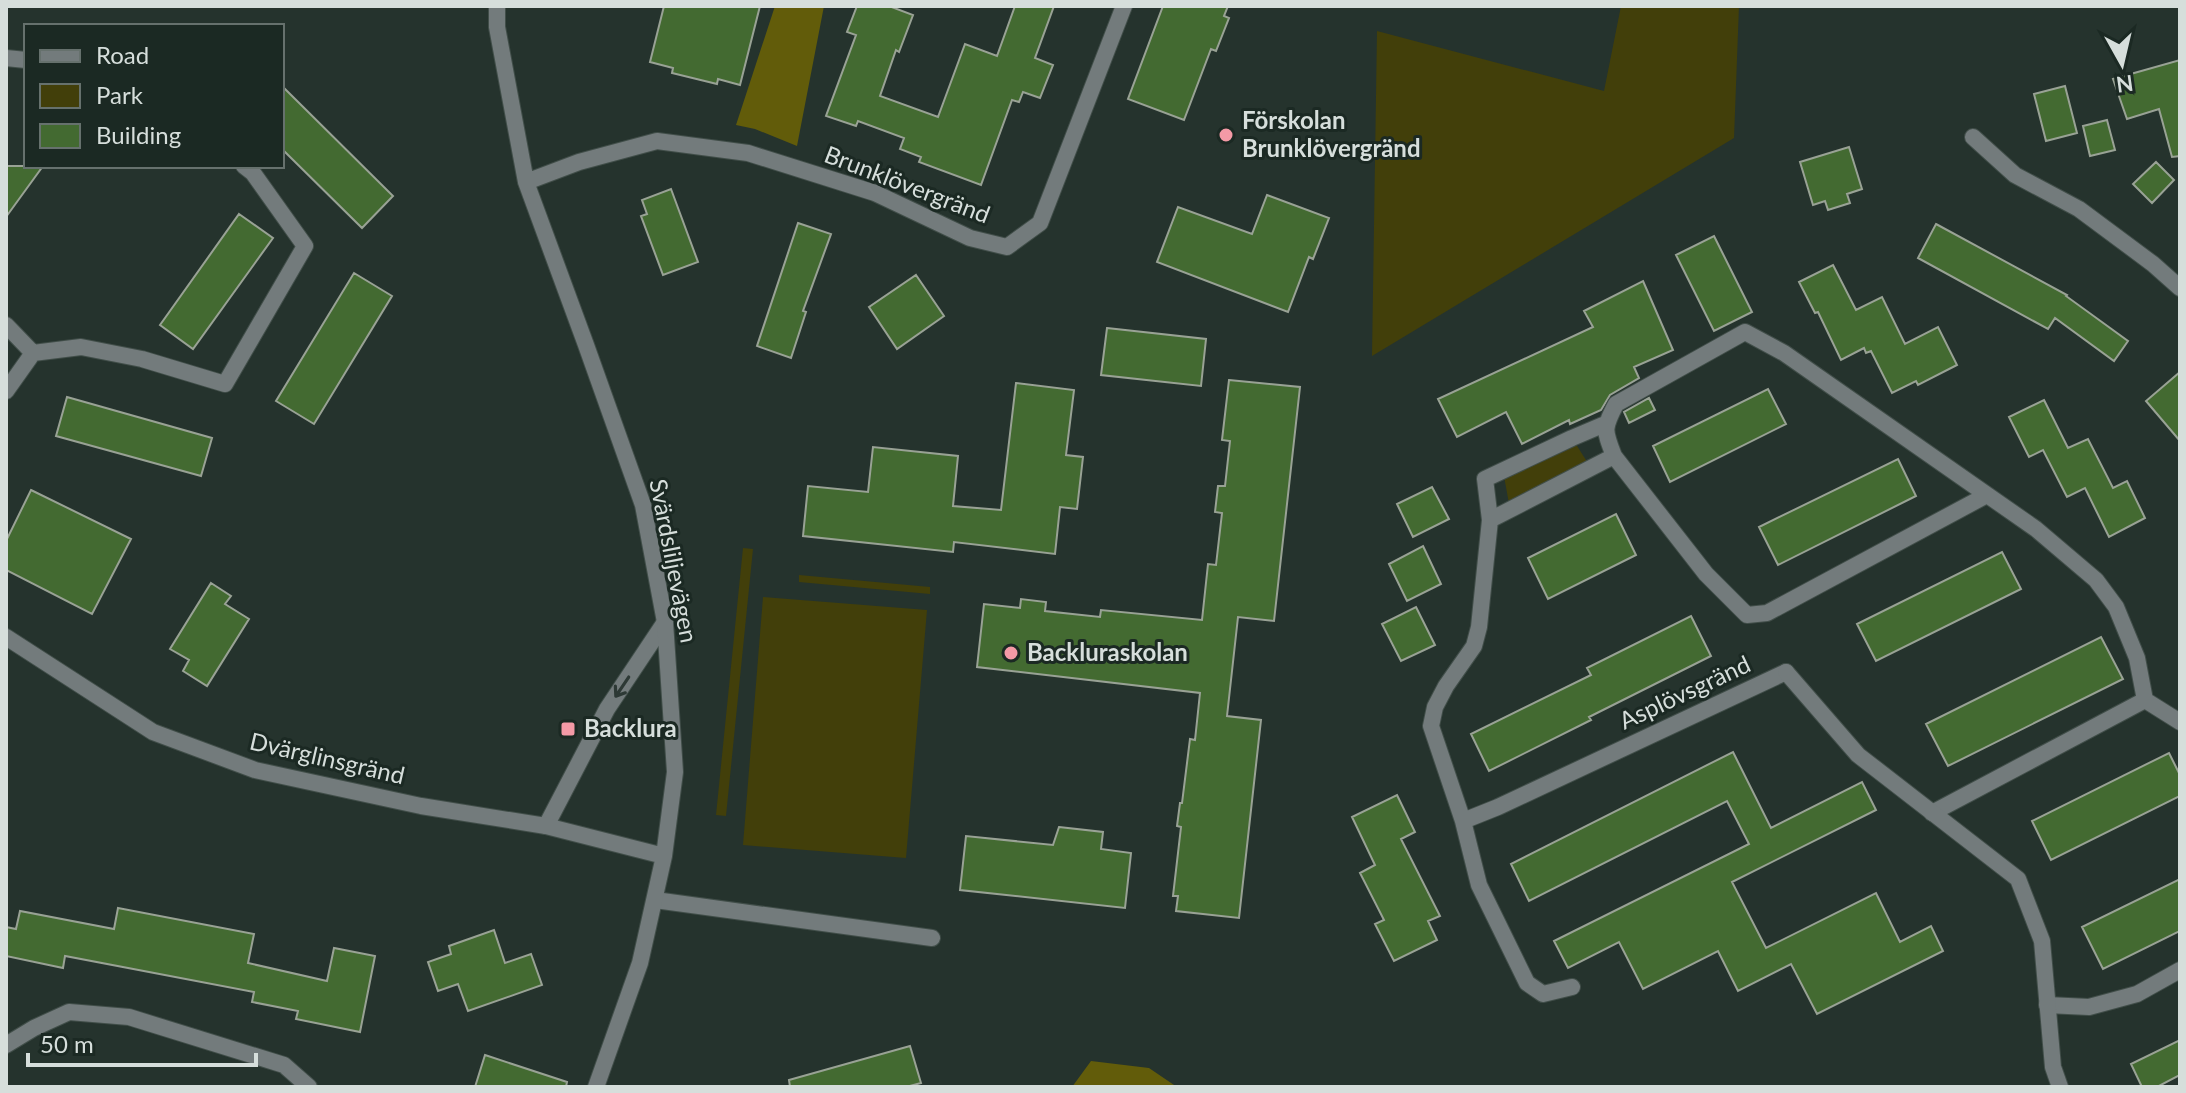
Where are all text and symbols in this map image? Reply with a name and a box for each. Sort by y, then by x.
legend [24,24,284,168]
north arrow [2082,24,2162,104]
text: Road [96,40,149,69]
text: N [2115,70,2135,99]
text: Park [96,80,144,109]
place label: Förskolan Brunklövergränd [1242,105,1421,162]
text: Building [96,120,181,149]
marker: Förskolan Brunklövergränd [1217,126,1235,144]
street label: Brunklövergränd [821,139,994,228]
street label: Svärdsliljevägen [644,476,705,645]
place label: Backluraskolan [1027,637,1188,666]
marker: Backluraskolan [1002,644,1020,662]
street label: Asplövsgränd [1614,649,1755,735]
one-way arrow [613,675,629,698]
place label: Backlura [584,713,677,742]
marker: Backlura [559,720,577,738]
street label: Dvärglinsgränd [247,726,408,789]
scale bar [28,1017,256,1067]
text: 50 m [40,1029,94,1058]

